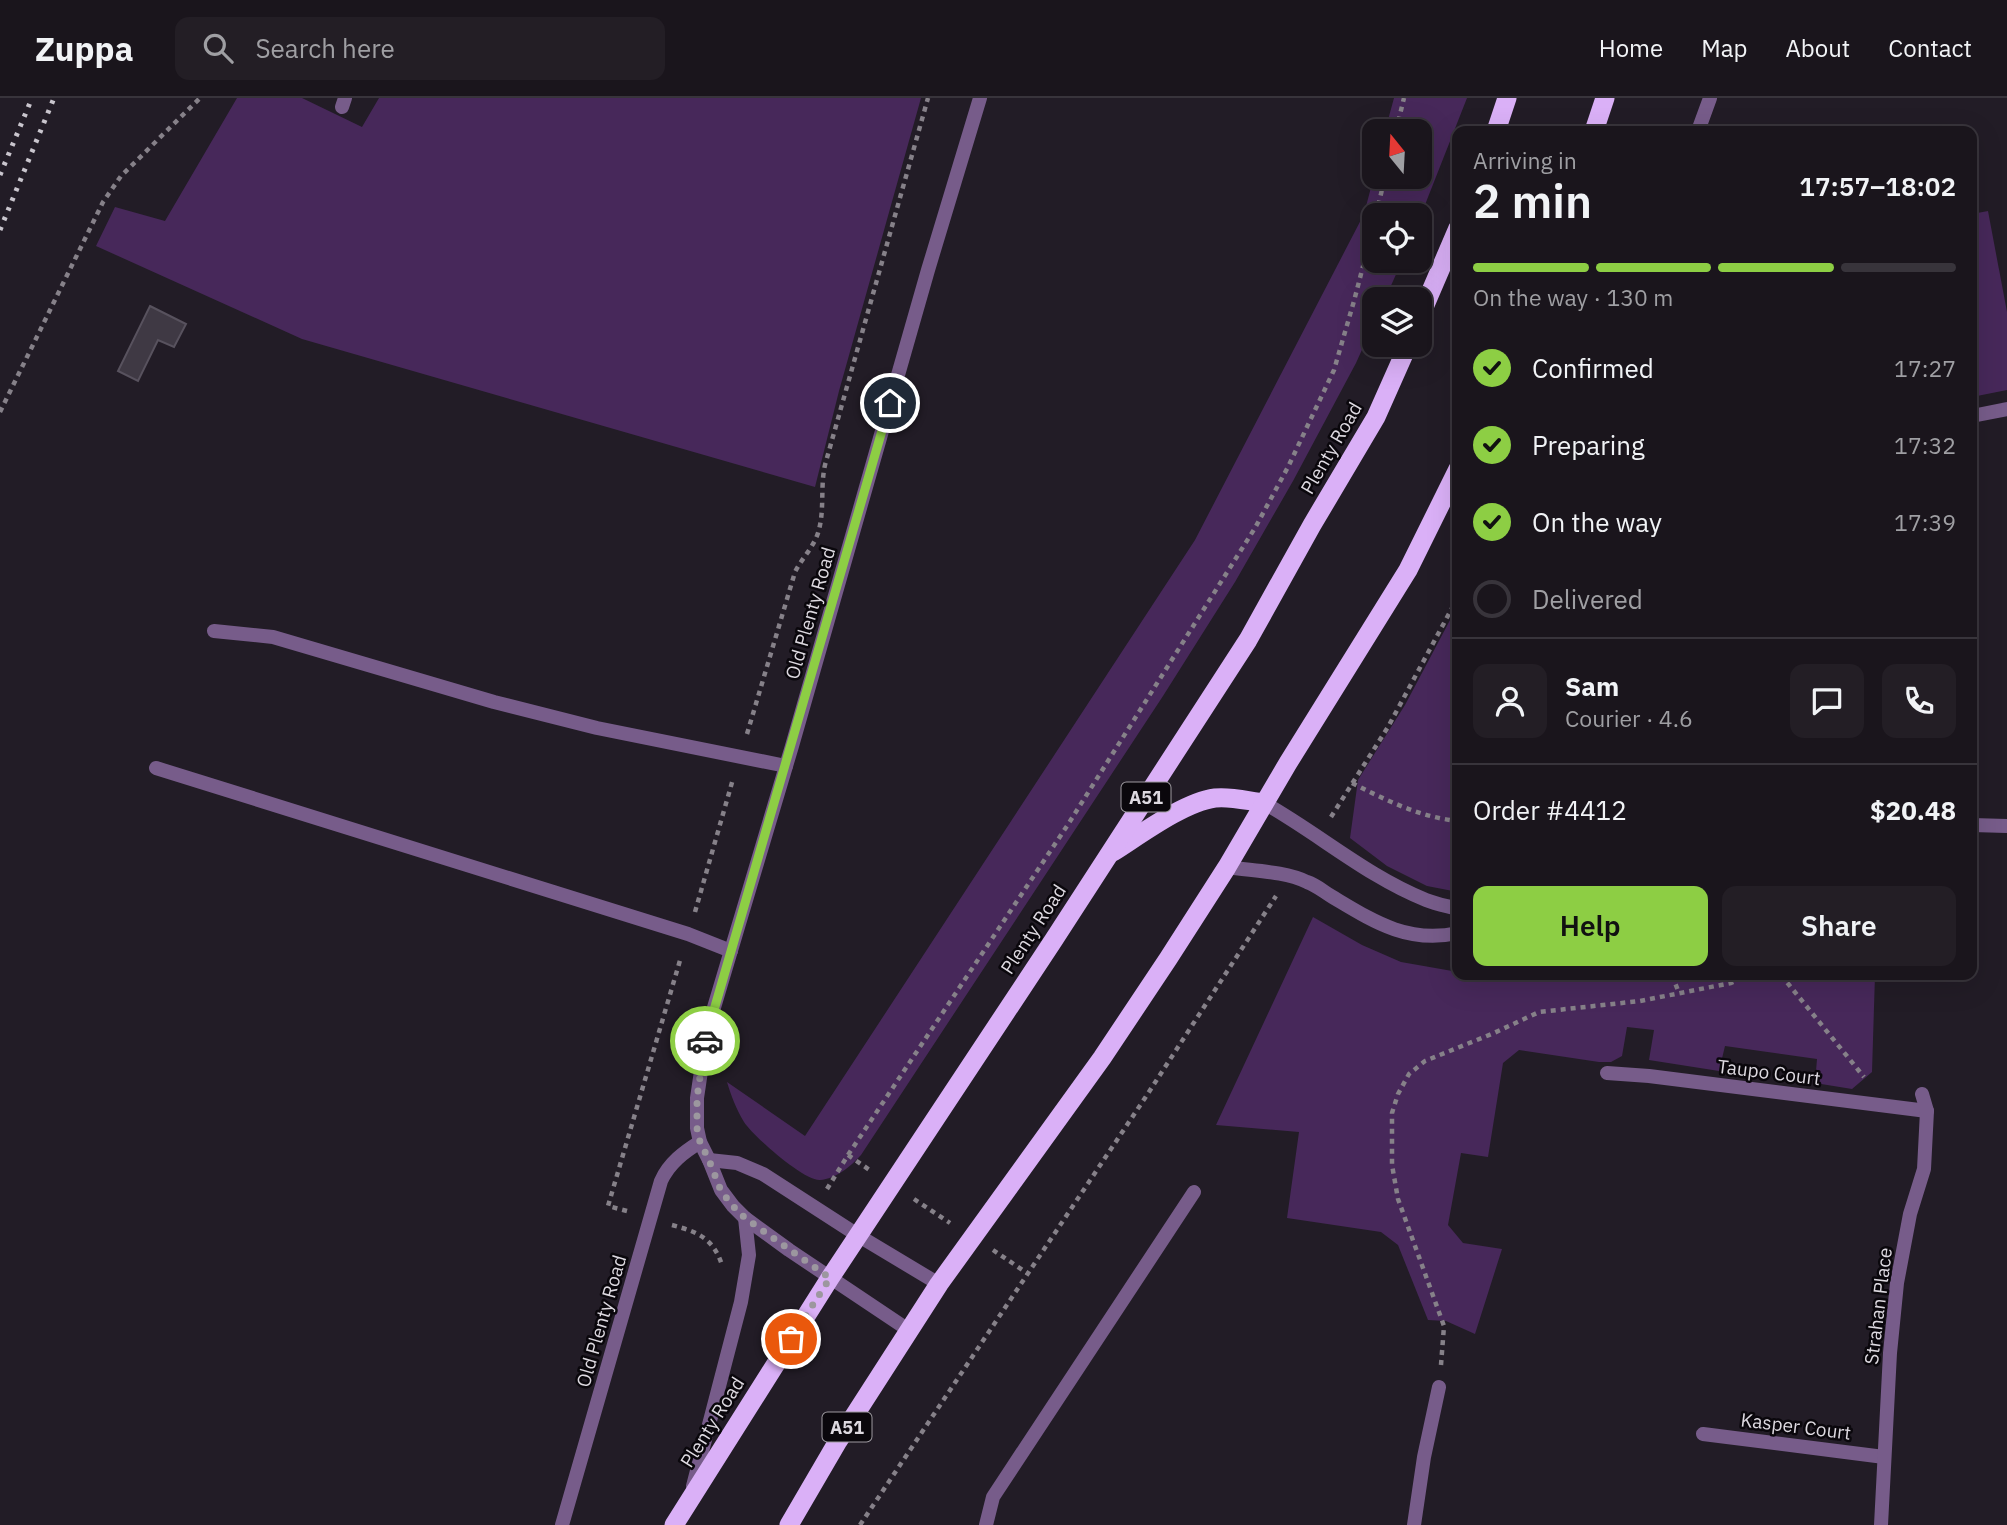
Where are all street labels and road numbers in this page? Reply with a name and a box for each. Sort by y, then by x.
street label: Plenty Road [1295,398,1367,498]
street label: Old Plenty Road [780,544,840,682]
road number: A51 [1122,782,1170,812]
street label: Plenty Road [995,880,1071,978]
street label: Taupo Court [1716,1054,1822,1090]
street label: Strahan Place [1859,1246,1897,1366]
street label: Old Plenty Road [571,1252,631,1390]
street label: Plenty Road [675,1372,749,1472]
street label: Kasper Court [1739,1407,1853,1445]
road number: A51 [822,1412,872,1442]

